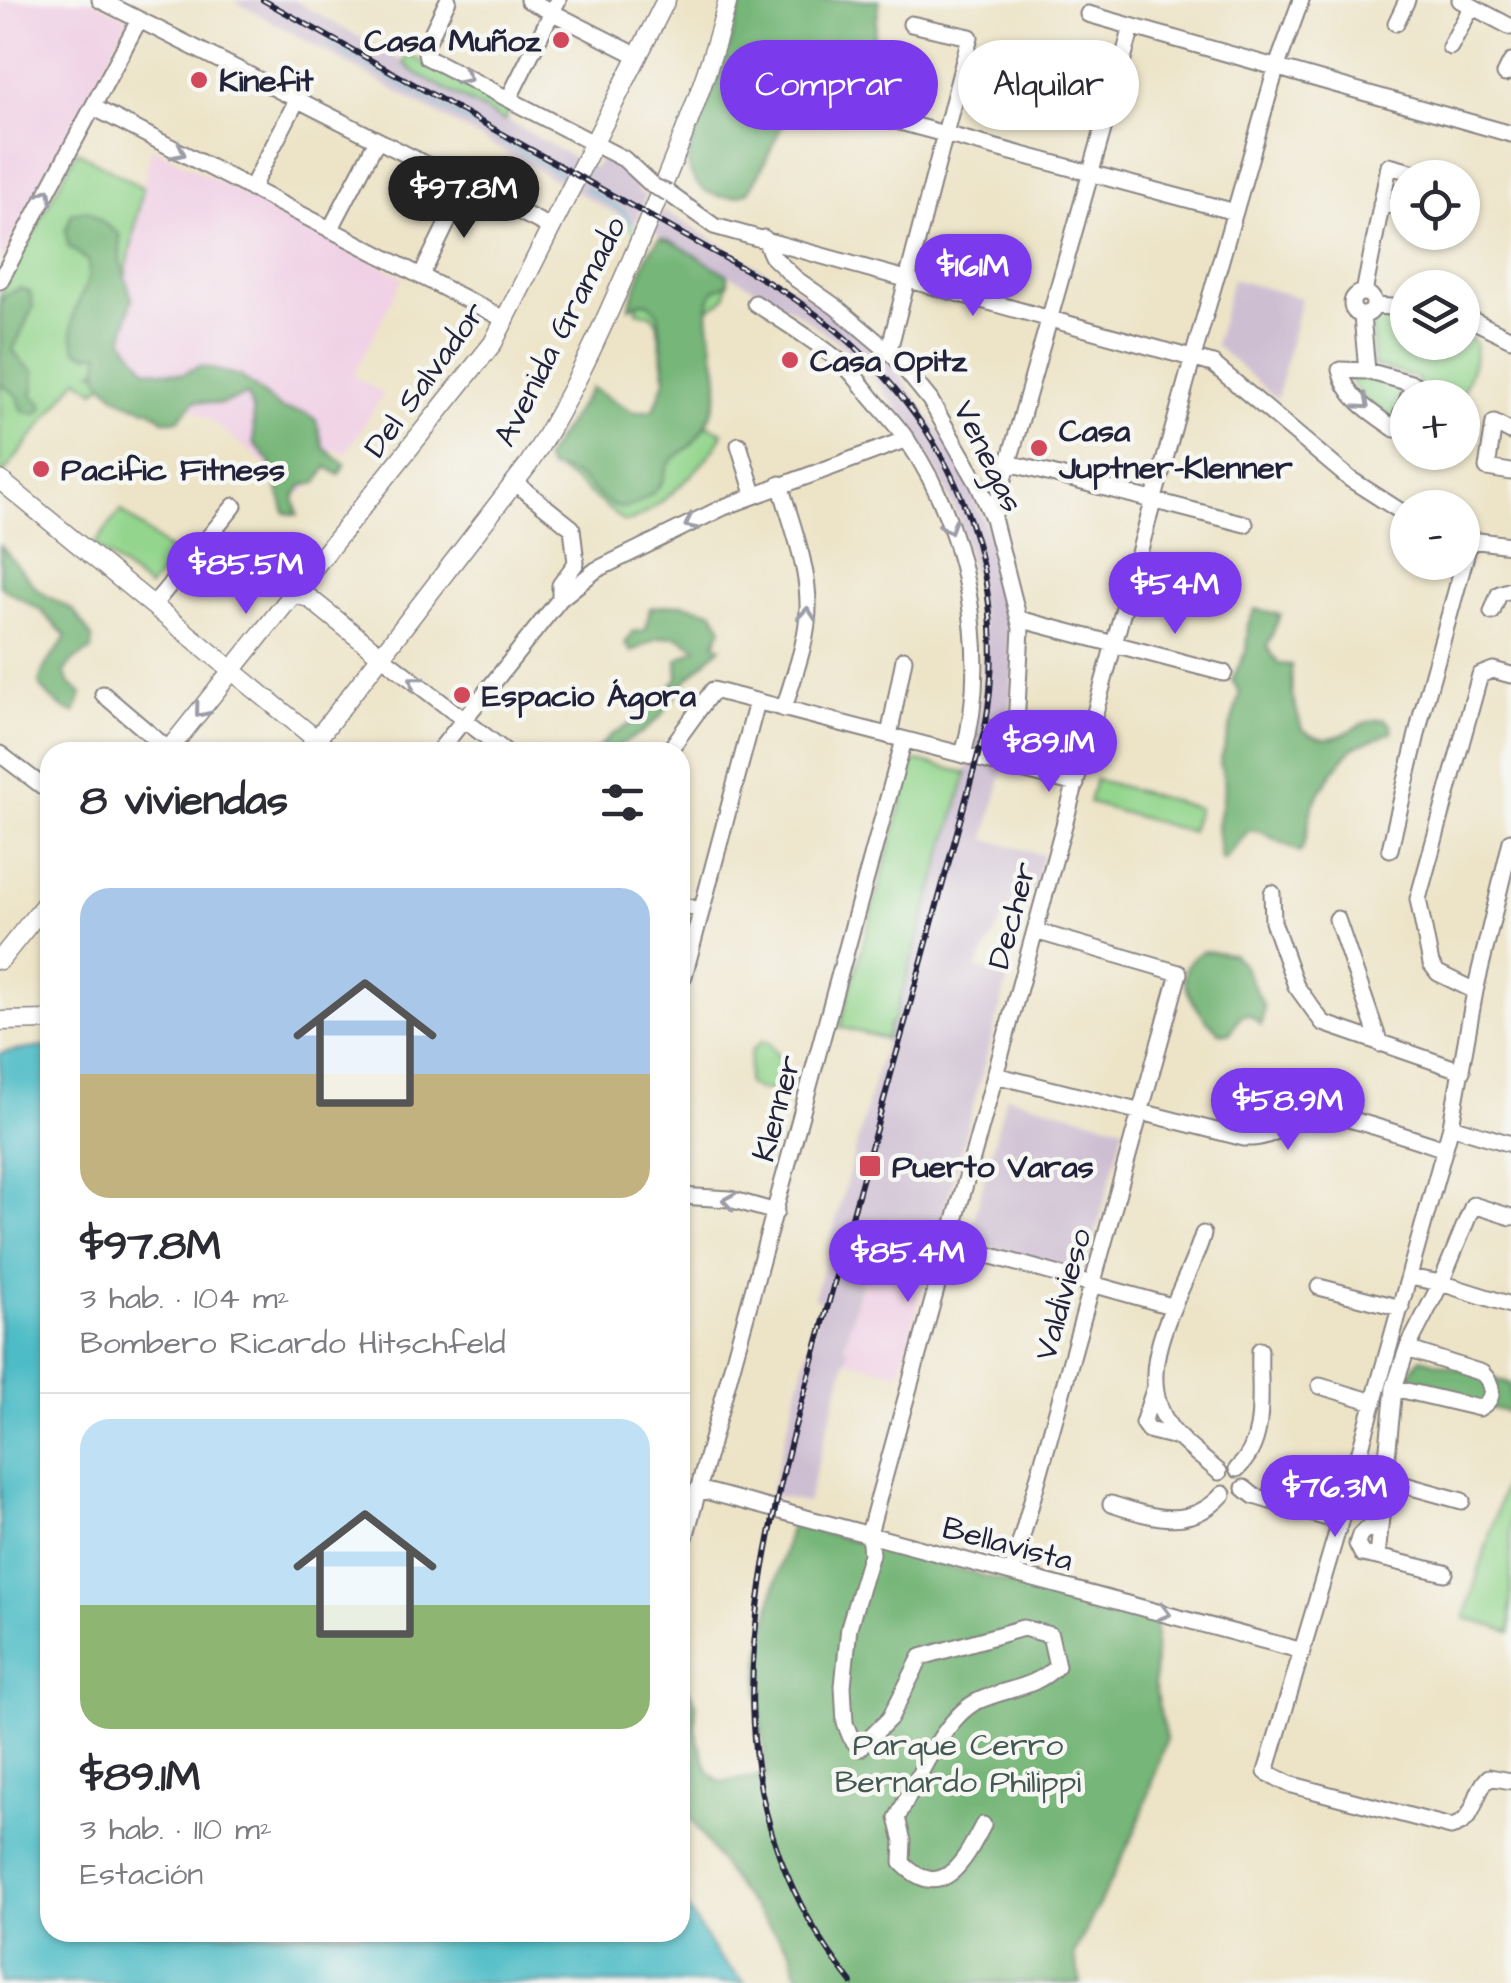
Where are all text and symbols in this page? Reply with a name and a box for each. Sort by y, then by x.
place label: Casa Muñoz [364,19,542,64]
marker: Casa Muñoz [550,29,572,51]
chip: Comprar [720,40,938,130]
chip: Alquilar [958,40,1139,130]
place label: Kinefit [219,59,314,104]
one-way arrow [455,65,473,84]
marker: Kinefit [188,69,210,91]
one-way arrow [169,139,187,159]
pin: $97.8M [383,156,545,241]
map controls [1390,160,1480,580]
button: locate [1390,160,1480,250]
text: $97.8M [410,166,518,211]
one-way arrow [34,188,53,206]
street label: Avenida Gramado [483,209,638,454]
pin: $161M [903,234,1043,319]
text: $161M [937,244,1009,289]
button: layers [1390,270,1480,360]
street label: Del Salvador [353,292,497,467]
place label: Casa Opitz [810,339,968,384]
marker: Casa Opitz [779,349,801,371]
button: + [1390,380,1480,470]
one-way arrow [1351,392,1369,410]
street label: Venegas [941,393,1034,520]
place label: Casa Juptner-Klenner [1058,409,1293,491]
marker: Casa Juptner-Klenner [1028,437,1050,459]
place label: Pacific Fitness [61,448,285,493]
marker: Pacific Fitness [30,458,52,480]
button: − [1390,490,1480,580]
one-way arrow [683,510,701,530]
one-way arrow [937,518,957,535]
pin: $85.5M [165,532,327,617]
text: $85.5M [189,542,303,587]
pin: $54M [1116,552,1234,637]
text: $54M [1131,562,1219,607]
one-way arrow [795,606,817,622]
place label: Espacio Ágora [482,674,697,720]
one-way arrow [408,677,426,694]
marker: Espacio Ágora [451,684,473,706]
one-way arrow [195,700,213,718]
pin: $89.1M [968,710,1130,795]
text: $89.1M [1003,720,1095,765]
text: 8 viviendas [80,773,288,831]
icon: filters [595,775,650,830]
street label: Decher [977,857,1048,974]
icon: home [275,953,455,1133]
street label: Klenner [742,1050,813,1167]
pin: $58.9M [1207,1068,1369,1153]
text: $58.9M [1233,1078,1343,1123]
place label: Puerto Varas [892,1145,1094,1190]
marker: Puerto Varas [857,1153,883,1179]
one-way arrow [720,1191,737,1212]
text: $97.8M [80,1218,221,1276]
pin: $85.4M [827,1220,989,1305]
street label: Valdivieso [1023,1223,1104,1366]
text: $85.4M [851,1230,965,1275]
text: 3 hab. · 104 m² [80,1276,290,1321]
text: Bombero Ricardo Hitschfeld [80,1321,506,1366]
pin: $76.3M [1254,1455,1416,1540]
text: $76.3M [1283,1465,1387,1510]
icon: home [275,1484,455,1664]
street label: Bellavista [937,1505,1078,1583]
one-way arrow [1154,1602,1172,1623]
park label: Parque Cerro Bernardo Philippi [835,1723,1081,1805]
text: $89.1M [80,1749,201,1807]
text: 3 hab. · 110 m² [80,1807,272,1852]
text: Estación [80,1852,203,1897]

